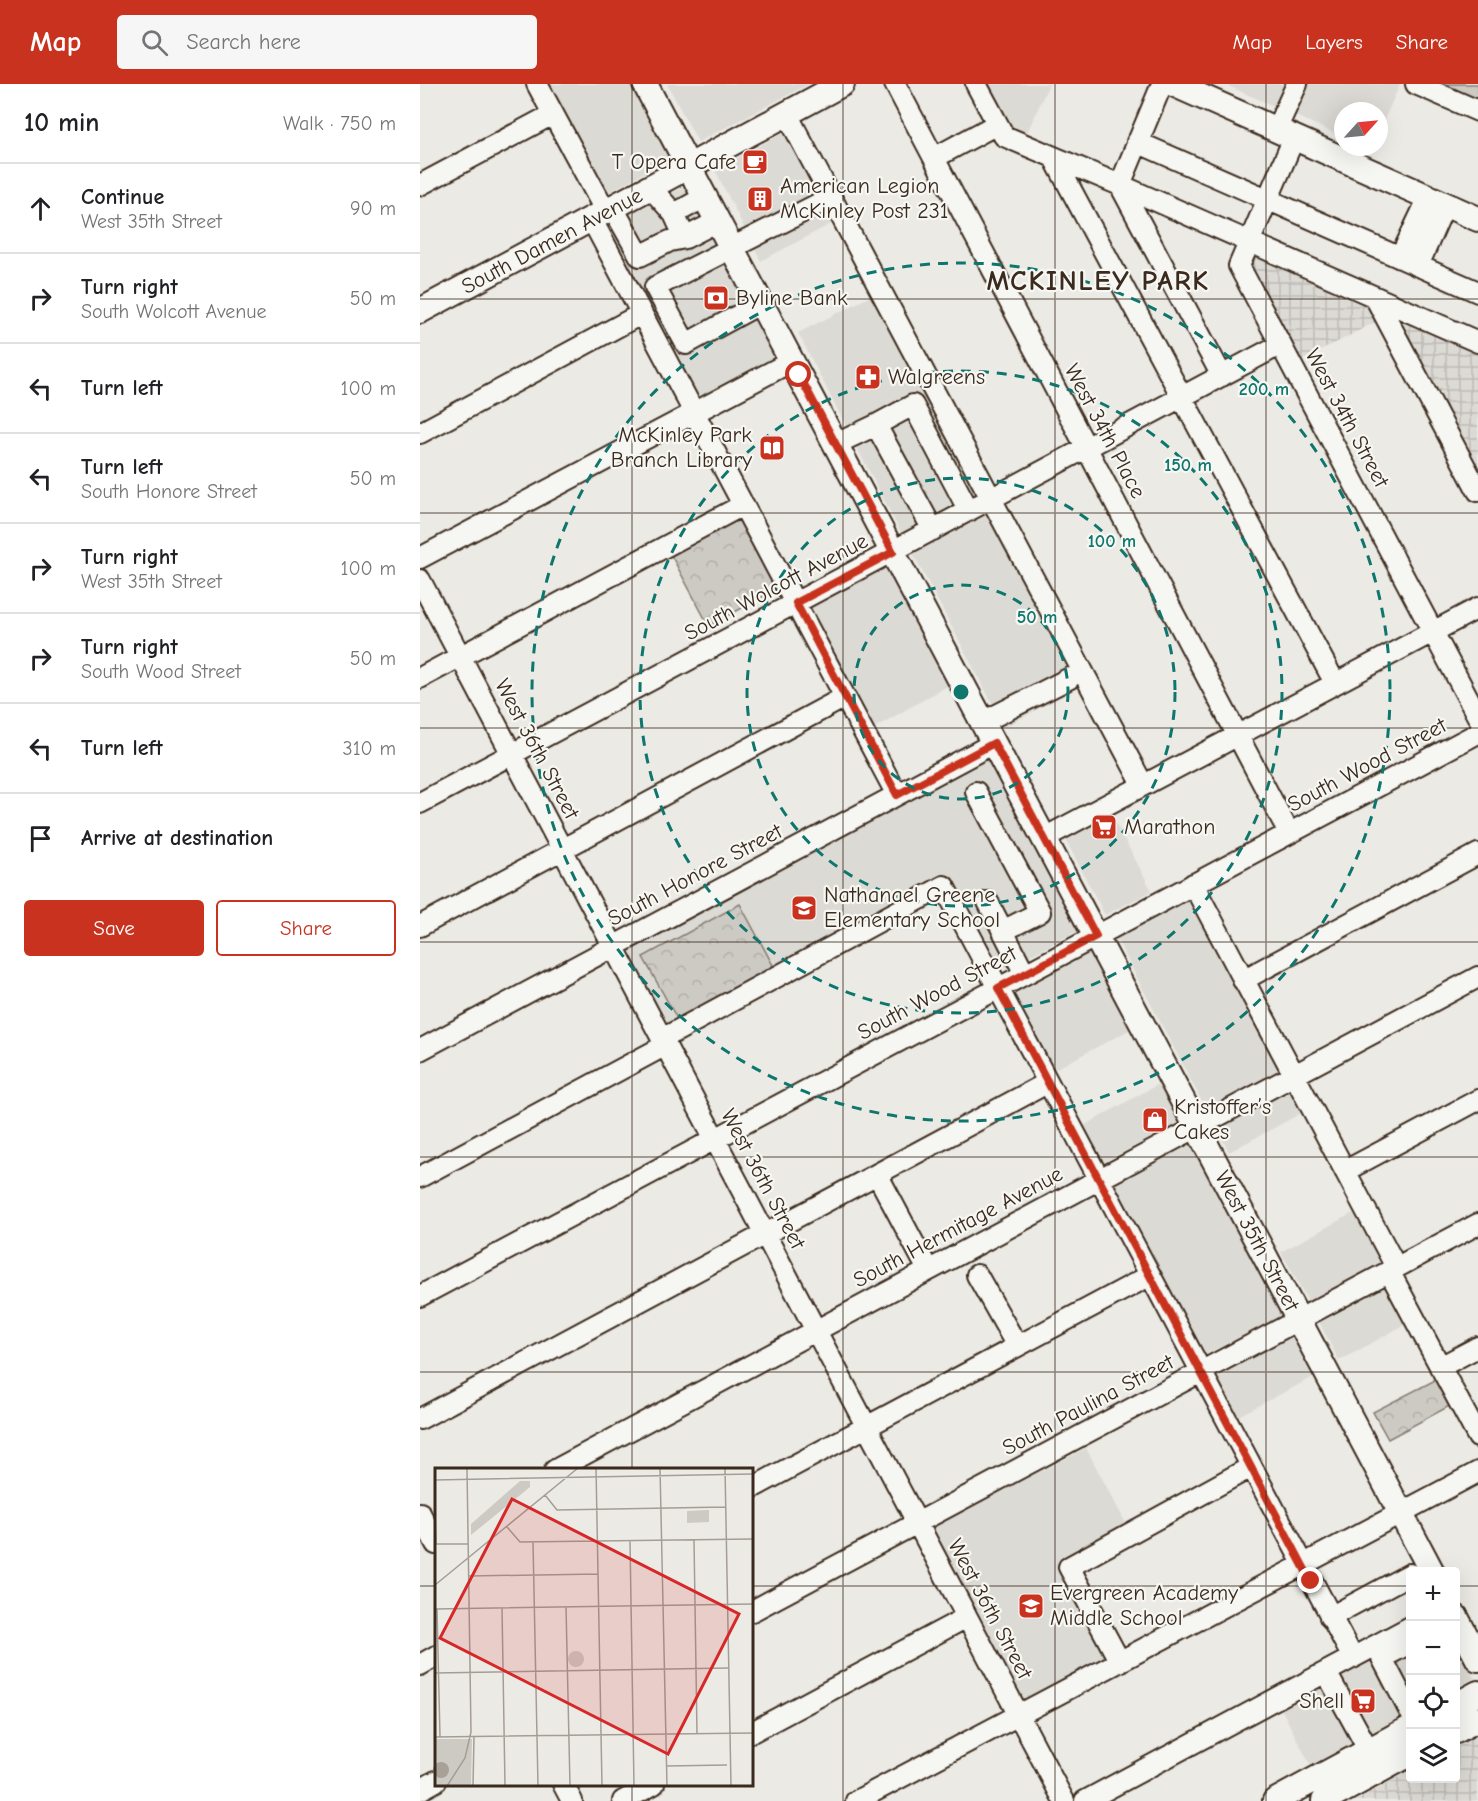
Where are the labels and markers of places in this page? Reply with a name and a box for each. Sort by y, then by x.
cafe icon: T Opera Cafe [740,147,770,177]
place label: T Opera Cafe [612,149,736,175]
place label: American Legion McKinley Post 231 [780,173,949,224]
building icon: American Legion McKinley Post 231 [745,184,775,214]
bank icon: Byline Bank [701,283,731,313]
place label: Byline Bank [736,285,848,311]
pharmacy icon: Walgreens [853,362,883,392]
place label: Walgreens [888,364,985,390]
place label: McKinley Park Branch Library [611,422,752,473]
library icon: McKinley Park Branch Library [757,433,787,463]
centre of rings [951,682,971,702]
supermarket icon: Marathon [1089,812,1119,842]
place label: Marathon [1124,814,1215,840]
place label: Nathanael Greene Elementary School [824,882,1000,933]
school or university icon: Nathanael Greene Elementary School [789,893,819,923]
place label: Kristoffer’s Cakes [1174,1094,1271,1145]
shop icon: Kristoffer’s Cakes [1140,1105,1170,1135]
place label: Evergreen Academy Middle School [1050,1580,1238,1631]
school or university icon: Evergreen Academy Middle School [1016,1591,1046,1621]
supermarket icon: Shell [1348,1686,1378,1716]
place label: Shell [1299,1688,1344,1714]

